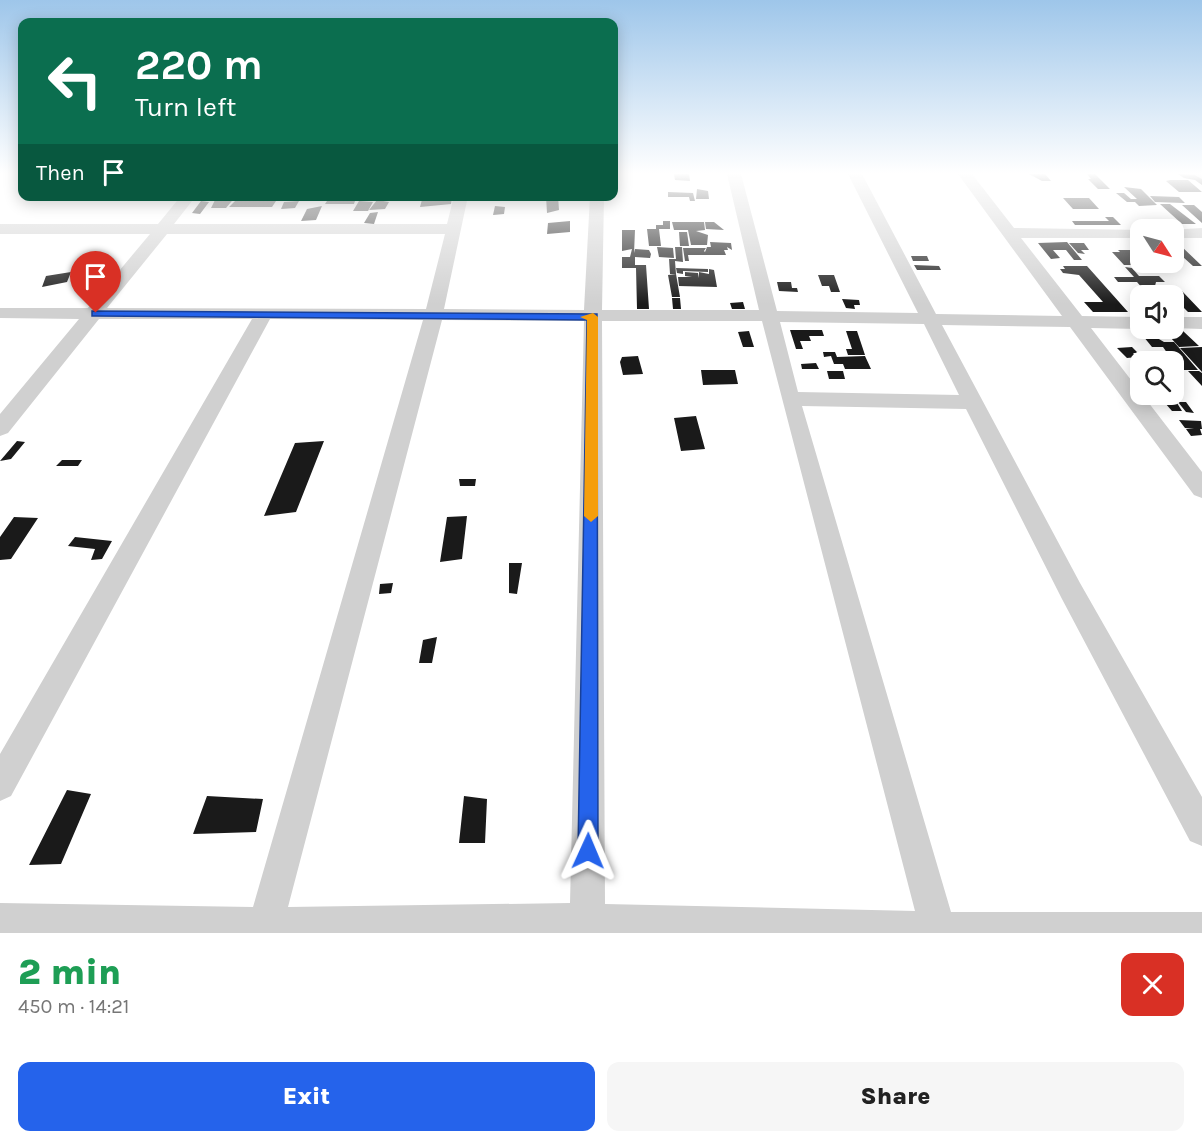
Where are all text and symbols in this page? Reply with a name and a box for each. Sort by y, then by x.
text: 220 m [135,40,263,90]
icon: left [36,42,114,120]
text: Turn left [135,91,236,123]
icon: arrive [97,156,130,189]
text: Then [36,160,85,186]
north arrow [1130,219,1184,273]
map controls [1130,219,1184,405]
pin [70,251,121,313]
icon: arrive [79,260,112,293]
button: sound [1130,285,1184,339]
button: search [1130,351,1184,405]
position arrow [556,819,620,883]
text: 2 min [18,951,121,993]
button: close [1121,953,1184,1016]
text: 450 m · 14:21 [18,995,129,1018]
button: Exit [18,1062,595,1131]
button: Share [607,1062,1184,1131]

